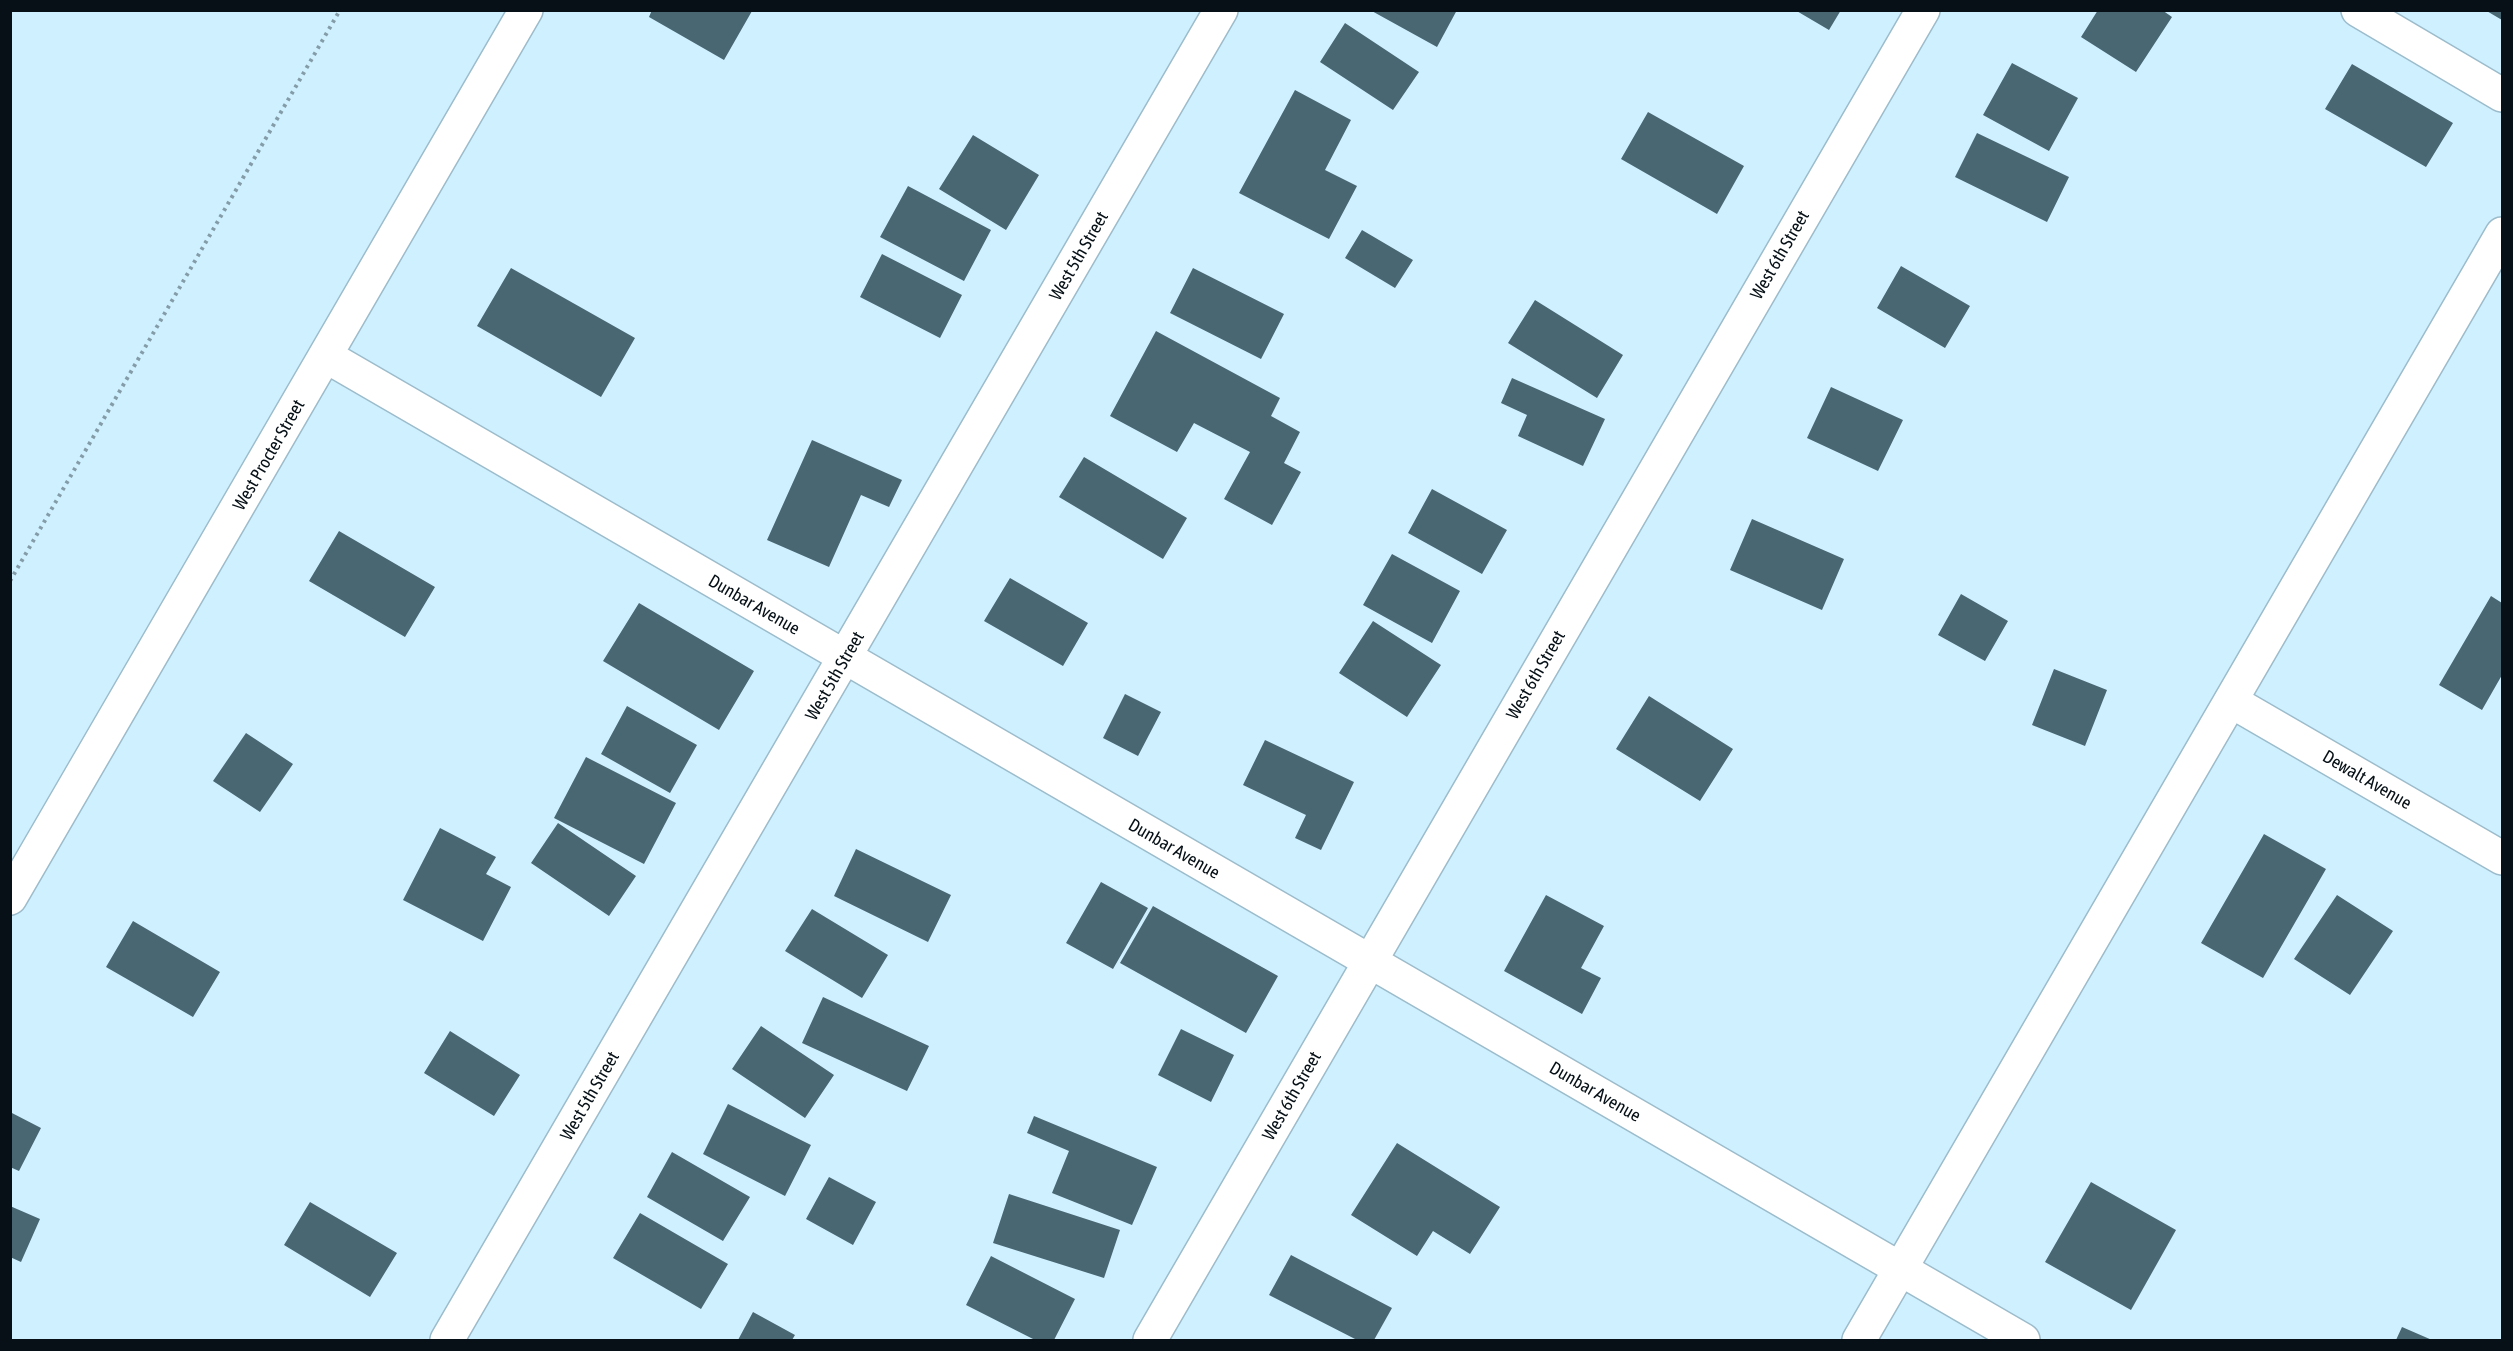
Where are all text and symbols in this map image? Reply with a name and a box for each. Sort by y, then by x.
street label: West 6th Street [1746,207,1814,303]
street label: West 5th Street [1045,208,1113,304]
street label: West Procter Street [229,396,309,514]
street label: Dunbar Avenue [704,570,804,640]
street label: West 6th Street [1502,627,1570,723]
street label: West 5th Street [801,628,869,724]
street label: Dewalt Avenue [2319,746,2415,814]
street label: Dunbar Avenue [1124,814,1224,884]
street label: West 5th Street [556,1048,624,1144]
street label: West 6th Street [1258,1048,1326,1144]
street label: Dunbar Avenue [1545,1057,1645,1127]

